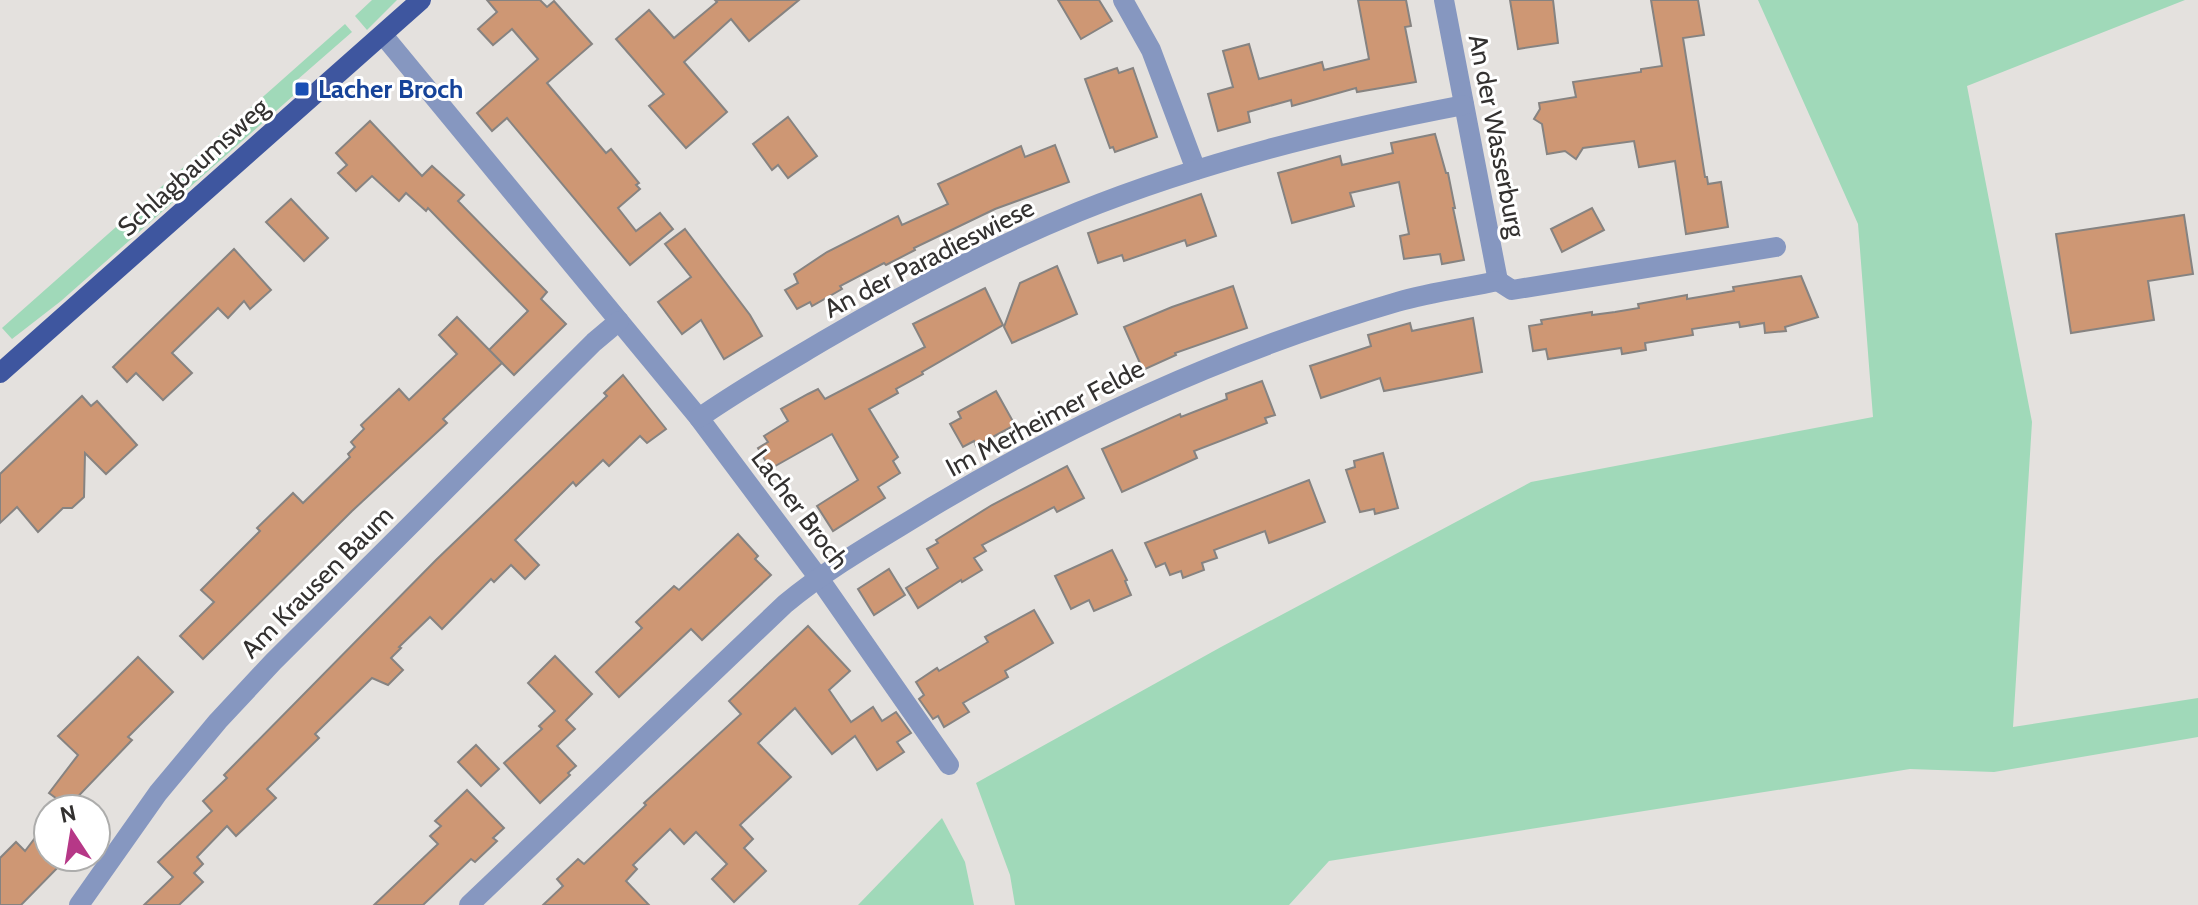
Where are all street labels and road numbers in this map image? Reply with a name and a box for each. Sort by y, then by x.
street label: An der Wasserburg [1462,32,1533,241]
street label: Schlagbaumsweg [111,90,276,243]
street label: An der Paradieswiese [819,191,1039,325]
street label: Im Merheimer Felde [940,352,1150,484]
street label: Lacher Broch [744,443,856,575]
street label: Am Krausen Baum [234,499,400,665]

